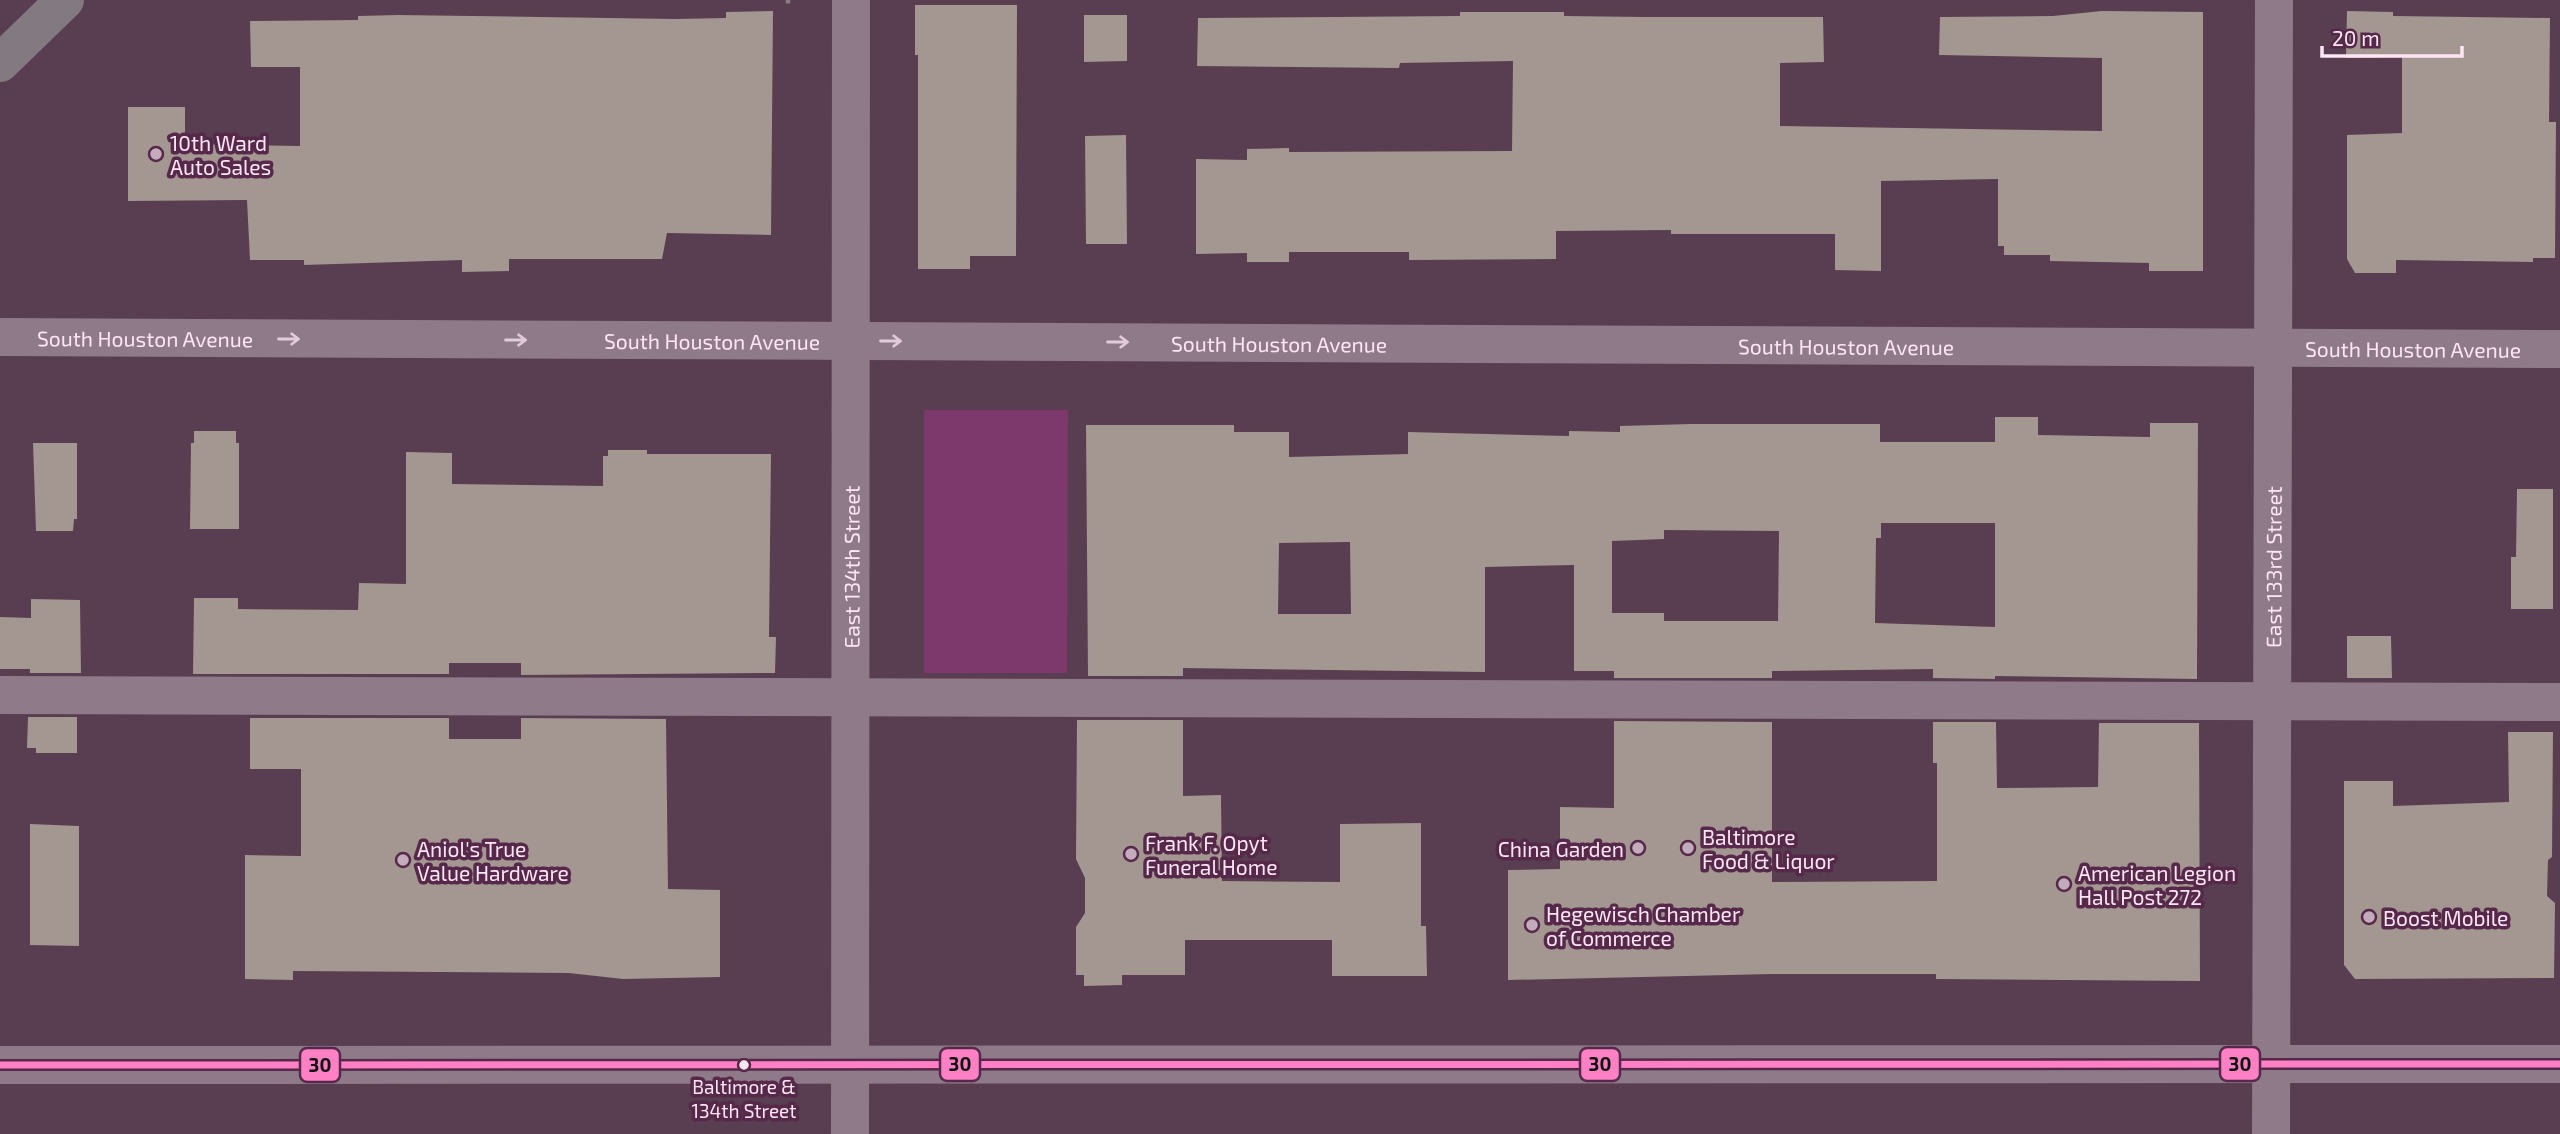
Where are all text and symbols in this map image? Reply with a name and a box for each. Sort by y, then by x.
scale bar [2322,14,2462,58]
text: 20 m [2332,25,2380,50]
place label: 10th Ward Auto Sales [170,130,271,179]
marker: 10th Ward Auto Sales [148,146,164,162]
street label: South Houston Avenue [37,325,253,351]
street label: South Houston Avenue [604,327,820,353]
street label: South Houston Avenue [1171,330,1387,356]
one-way arrow [277,332,300,346]
one-way arrow [504,333,527,347]
street label: South Houston Avenue [1738,333,1954,359]
one-way arrow [879,334,902,348]
one-way arrow [1106,335,1129,349]
street label: South Houston Avenue [2305,335,2521,361]
street label: East 134th Street [838,486,863,648]
street label: East 133rd Street [2260,486,2285,648]
place label: Baltimore Food & Liquor [1702,824,1835,873]
place label: Frank F. Opyt Funeral Home [1145,830,1277,879]
place label: Aniol's True Value Hardware [417,836,569,885]
place label: China Garden [1498,836,1624,861]
marker: China Garden [1630,840,1646,856]
marker: Baltimore Food & Liquor [1680,840,1696,856]
marker: Frank F. Opyt Funeral Home [1123,846,1139,862]
marker: Aniol's True Value Hardware [395,852,411,868]
place label: American Legion Hall Post 272 [2078,860,2236,909]
marker: American Legion Hall Post 272 [2056,876,2072,892]
place label: Hegewisch Chamber of Commerce [1546,901,1741,950]
place label: Boost Mobile [2383,905,2508,930]
marker: Boost Mobile [2361,909,2377,925]
marker: Hegewisch Chamber of Commerce [1524,917,1540,933]
line badge: 30 [2220,1047,2260,1081]
line badge: 30 [300,1048,340,1082]
line badge: 30 [940,1048,980,1081]
line badge: 30 [1580,1048,1620,1081]
text: 30 [949,1052,971,1075]
text: 30 [1589,1052,1611,1075]
text: 30 [2229,1052,2251,1075]
text: 30 [309,1053,331,1076]
marker: Baltimore & 134th Street [737,1058,751,1072]
place label: Baltimore & 134th Street [691,1075,797,1122]

